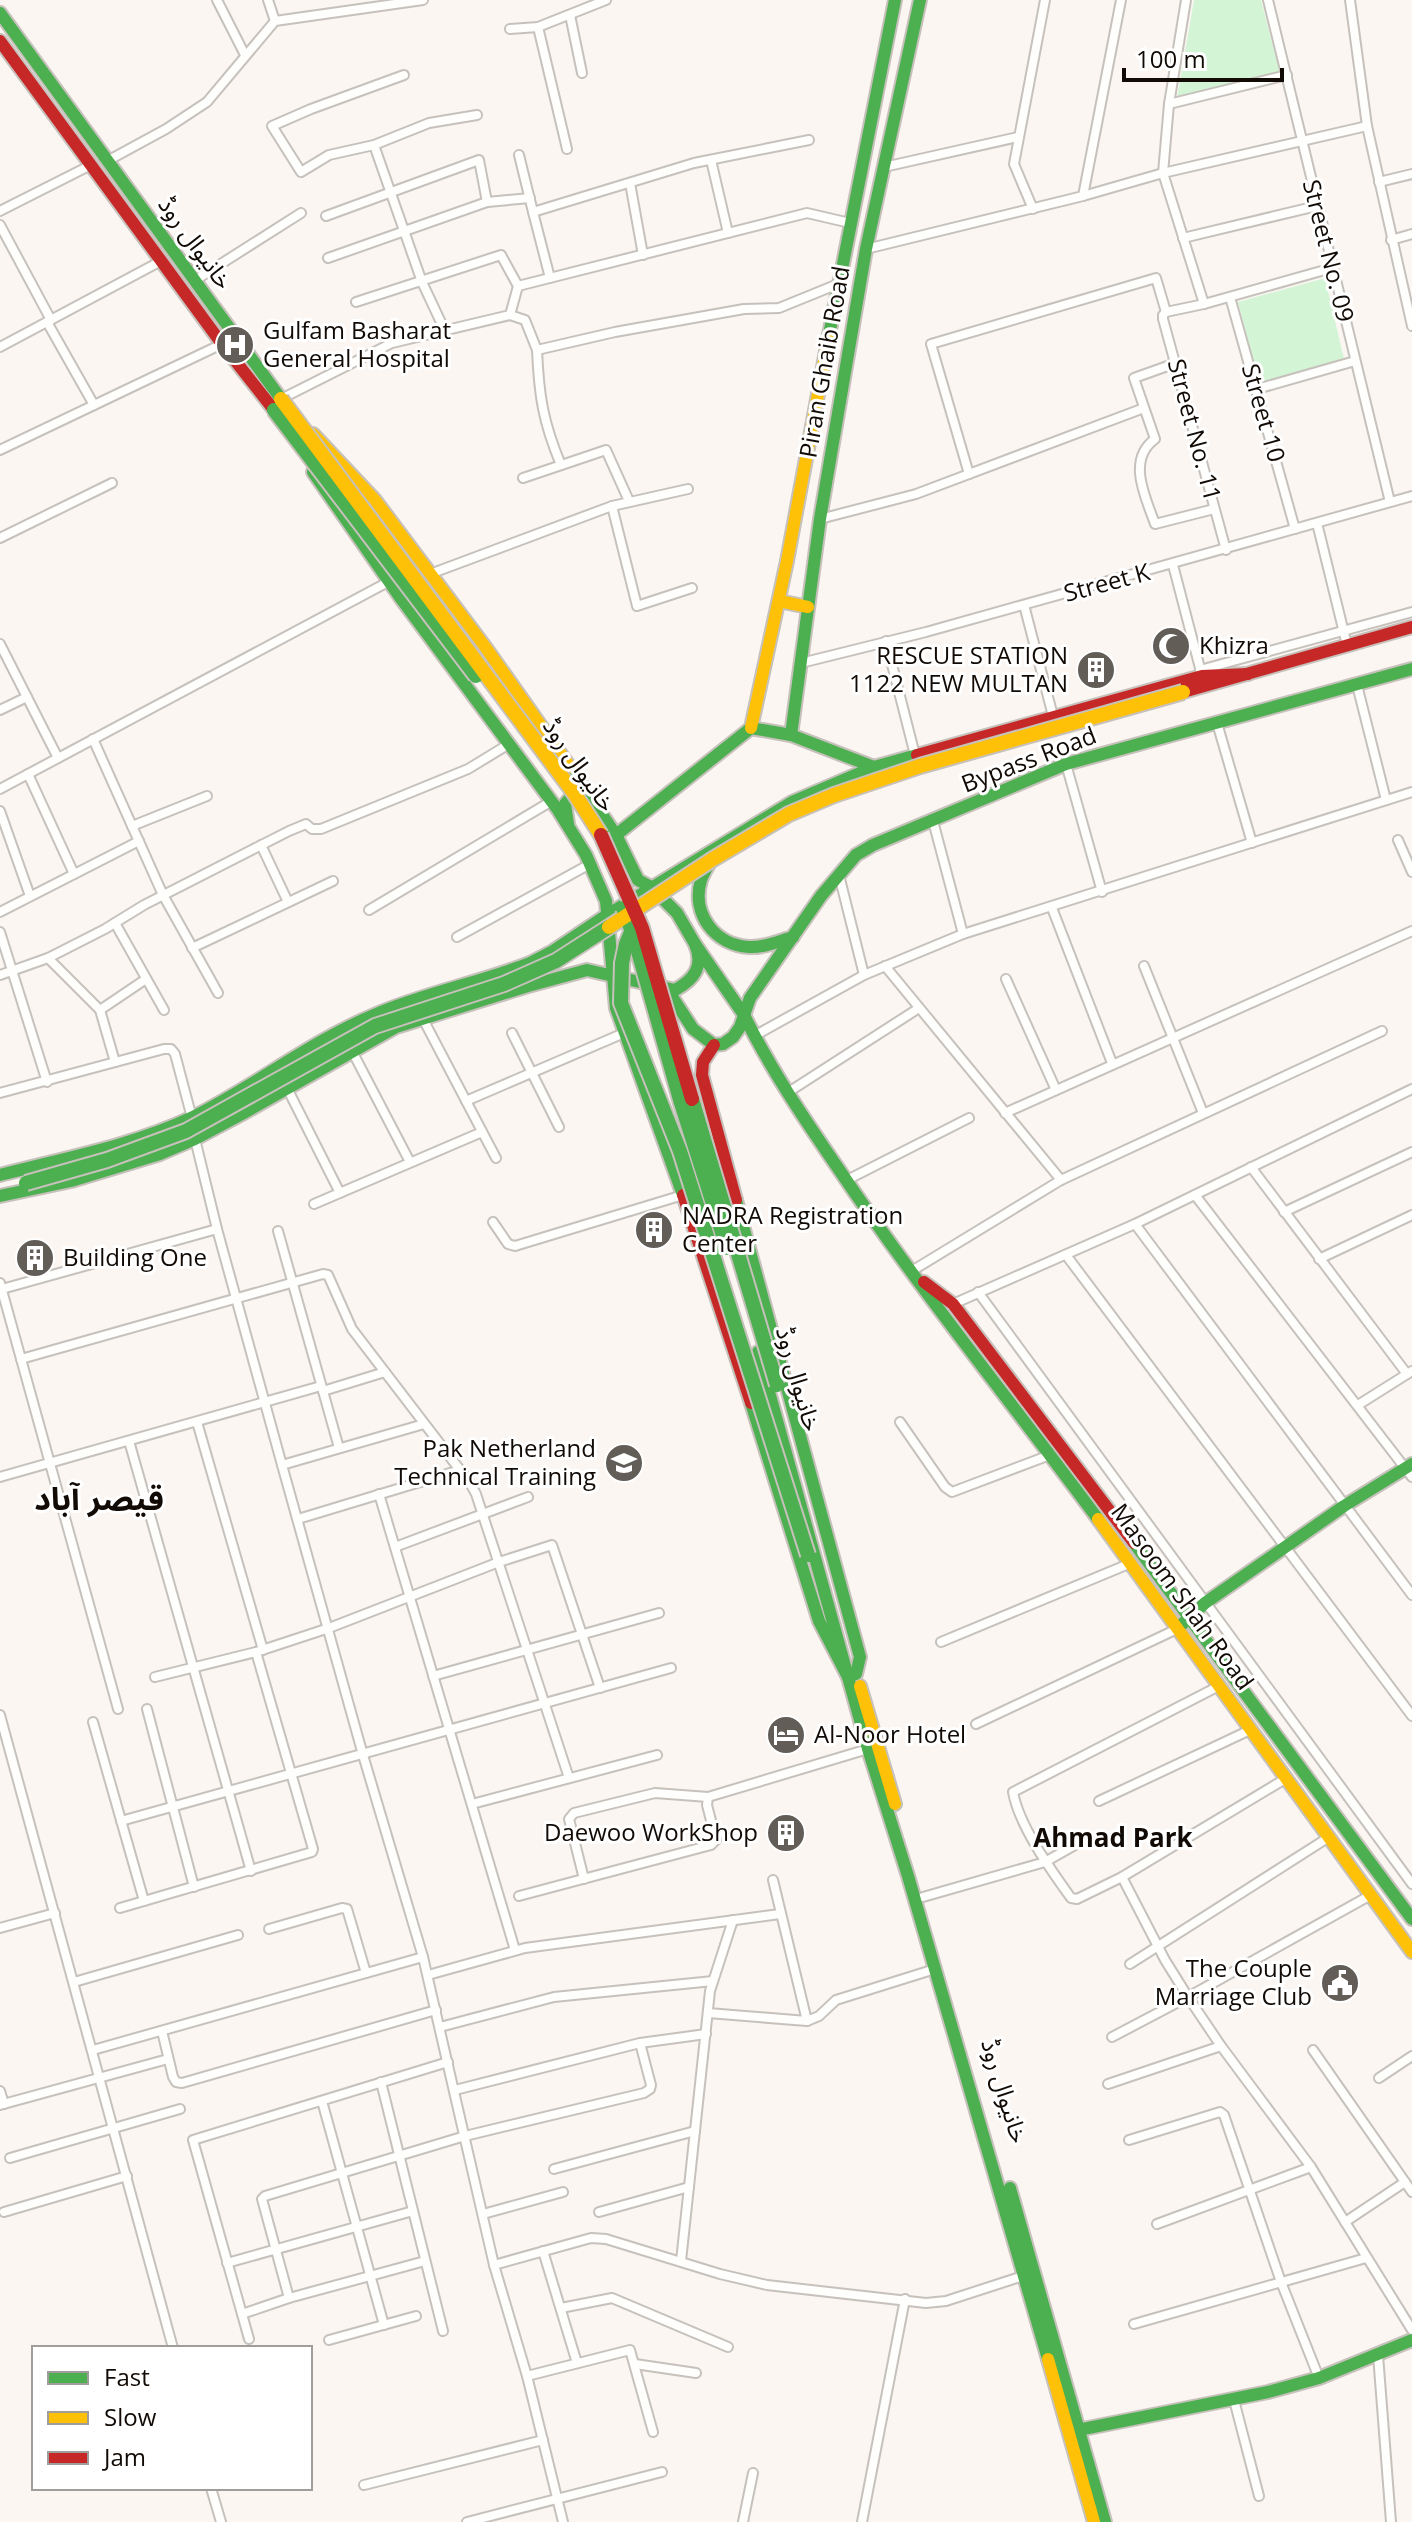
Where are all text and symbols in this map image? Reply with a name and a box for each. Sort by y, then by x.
scale bar [1124,32,1282,82]
text: 100 m [1136,42,1206,75]
street label: Street No. 09 [1296,176,1363,325]
street label: خانیوال روڈ [151,189,241,295]
street label: Piran Ghaib Road [790,263,857,460]
place label: Gulfam Basharat General Hospital [263,313,451,374]
hospital icon: Gulfam Basharat General Hospital [214,324,256,366]
street label: Street No. 11 [1161,355,1230,504]
street label: Street 10 [1235,360,1294,466]
street label: Street K [1060,554,1154,609]
mosque icon: Khizra [1150,625,1192,667]
place label: Khizra [1199,628,1269,661]
place label: RESCUE STATION 1122 NEW MULTAN [849,638,1068,699]
building icon: RESCUE STATION 1122 NEW MULTAN [1075,649,1117,691]
street label: خانیوال روڈ [536,711,625,818]
street label: Bypass Road [956,718,1101,799]
place label: NADRA Registration Center [682,1198,903,1259]
building icon: NADRA Registration Center [633,1209,675,1251]
building icon: Building One [14,1237,56,1279]
place label: Building One [63,1240,207,1273]
street label: خانیوال روڈ [769,1322,830,1435]
place label: Pak Netherland Technical Training [394,1431,596,1492]
school or university icon: Pak Netherland Technical Training [603,1442,645,1484]
district label: قیصر آباد [34,1476,164,1519]
street label: Masoom Shah Road [1104,1496,1262,1696]
hotel icon: Al-Noor Hotel [765,1714,807,1756]
place label: Al-Noor Hotel [814,1717,966,1750]
building icon: Daewoo WorkShop [765,1812,807,1854]
place label: Daewoo WorkShop [544,1815,758,1848]
district label: Ahmad Park [1033,1819,1194,1855]
place label: The Couple Marriage Club [1155,1951,1312,2012]
public building icon: The Couple Marriage Club [1319,1962,1361,2004]
street label: خانیوال روڈ [974,2034,1037,2147]
legend [32,2346,312,2490]
text: Fast [104,2360,150,2393]
text: Slow [104,2400,157,2433]
text: Jam [102,2440,146,2473]

